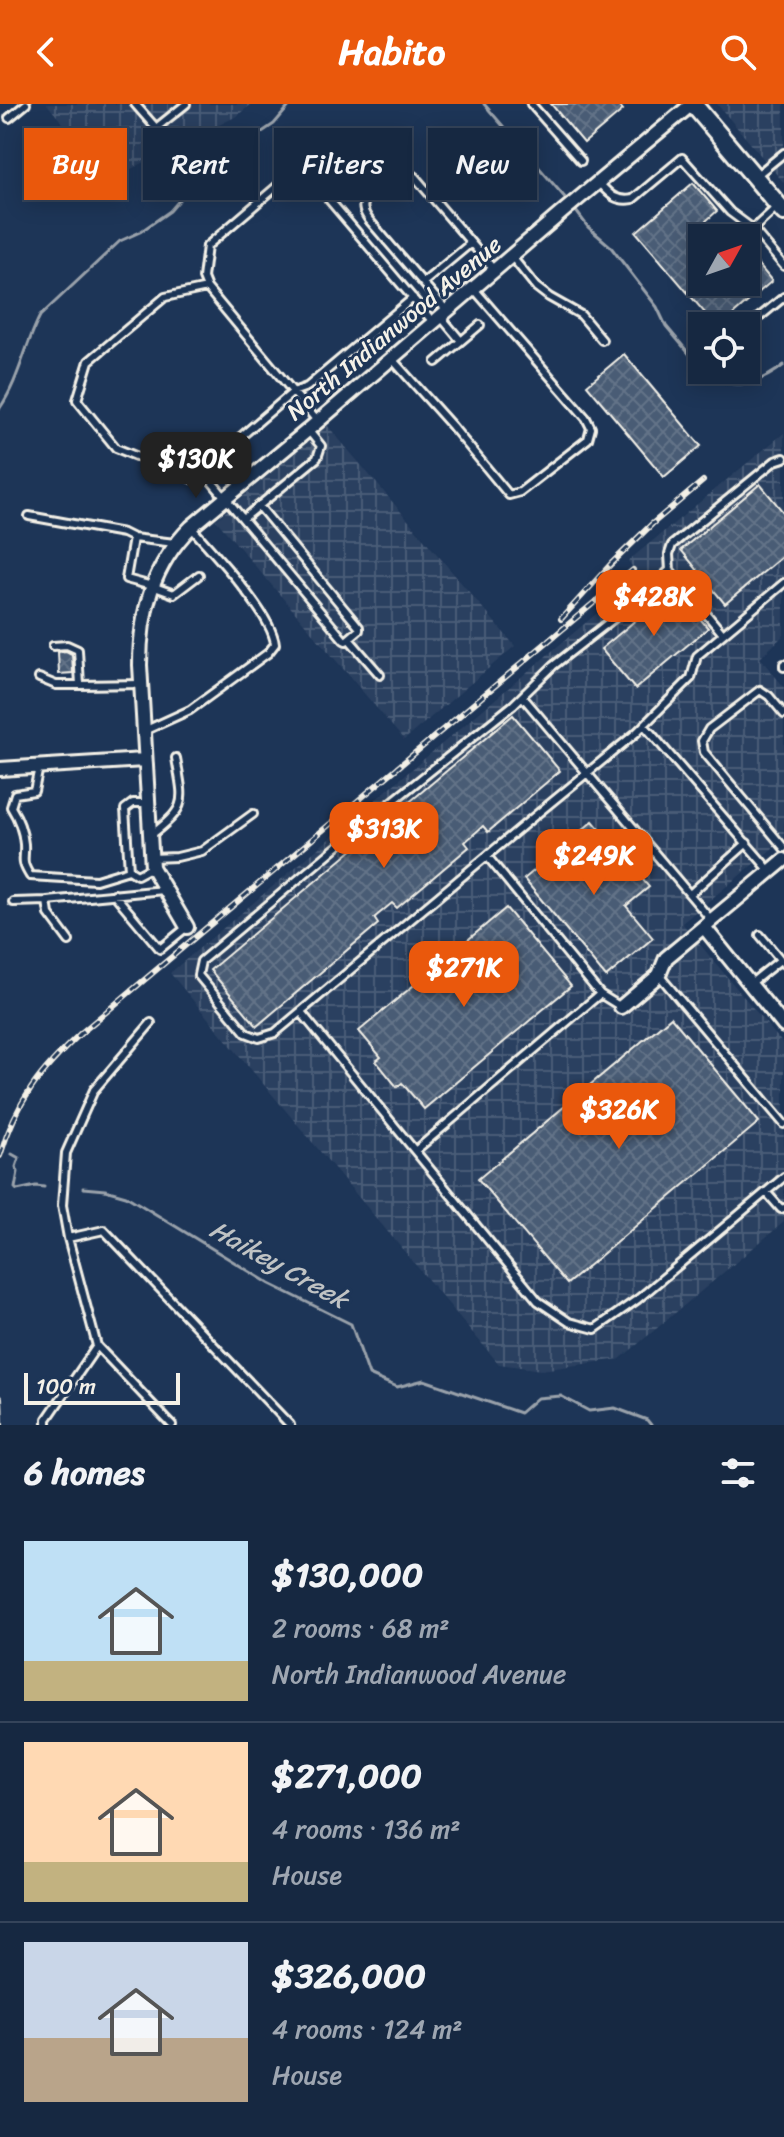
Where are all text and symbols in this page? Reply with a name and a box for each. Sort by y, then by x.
text: Habito [339,20,445,84]
icon: back [24,30,68,74]
icon: search [716,30,760,74]
chip: Buy [24,128,127,200]
chip: Rent [143,128,258,200]
chip: Filters [274,128,412,200]
chip: New [428,128,537,200]
north arrow [688,224,760,296]
map controls [688,224,760,384]
street label: North Indianwood Avenue [276,225,512,431]
button: locate [688,312,760,384]
pin: $130K [140,432,252,500]
text: $130K [158,435,234,481]
pin: $428K [598,570,710,638]
text: $428K [614,573,694,619]
pin: $313K [328,802,440,870]
text: $313K [347,805,421,851]
pin: $249K [538,829,650,897]
text: $249K [554,832,634,878]
pin: $271K [408,941,520,1009]
text: $271K [427,944,501,990]
pin: $326K [563,1083,675,1151]
text: $326K [580,1086,658,1132]
water label: Haikey Creek [201,1207,360,1323]
text: 100 m [36,1367,96,1406]
scale bar [24,1369,180,1405]
text: 6 homes [24,1443,145,1503]
icon: filters [716,1451,760,1495]
text: $130,000 [272,1545,423,1605]
icon: home [88,1573,184,1669]
text: 2 rooms · 68 m² [272,1605,449,1651]
text: North Indianwood Avenue [272,1651,566,1697]
text: $271,000 [272,1746,422,1806]
icon: home [88,1774,184,1870]
text: 4 rooms · 136 m² [272,1806,460,1852]
text: House [272,1852,342,1898]
text: $326,000 [272,1946,426,2006]
icon: home [88,1974,184,2070]
text: 4 rooms · 124 m² [272,2006,463,2052]
text: House [272,2052,342,2098]

